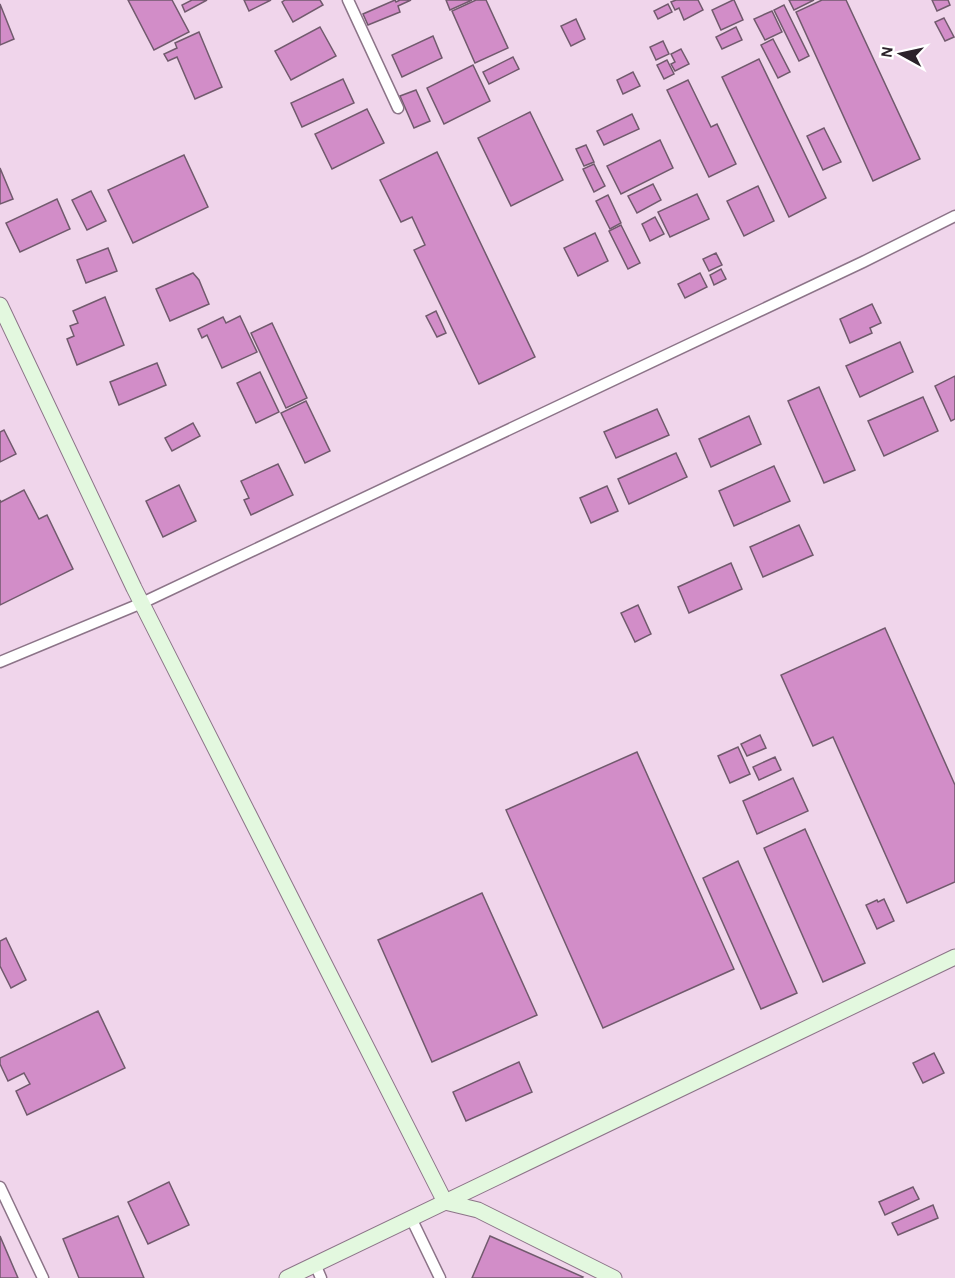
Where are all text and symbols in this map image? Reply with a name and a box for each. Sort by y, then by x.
north arrow [871,24,931,84]
text: N [878,45,896,59]

